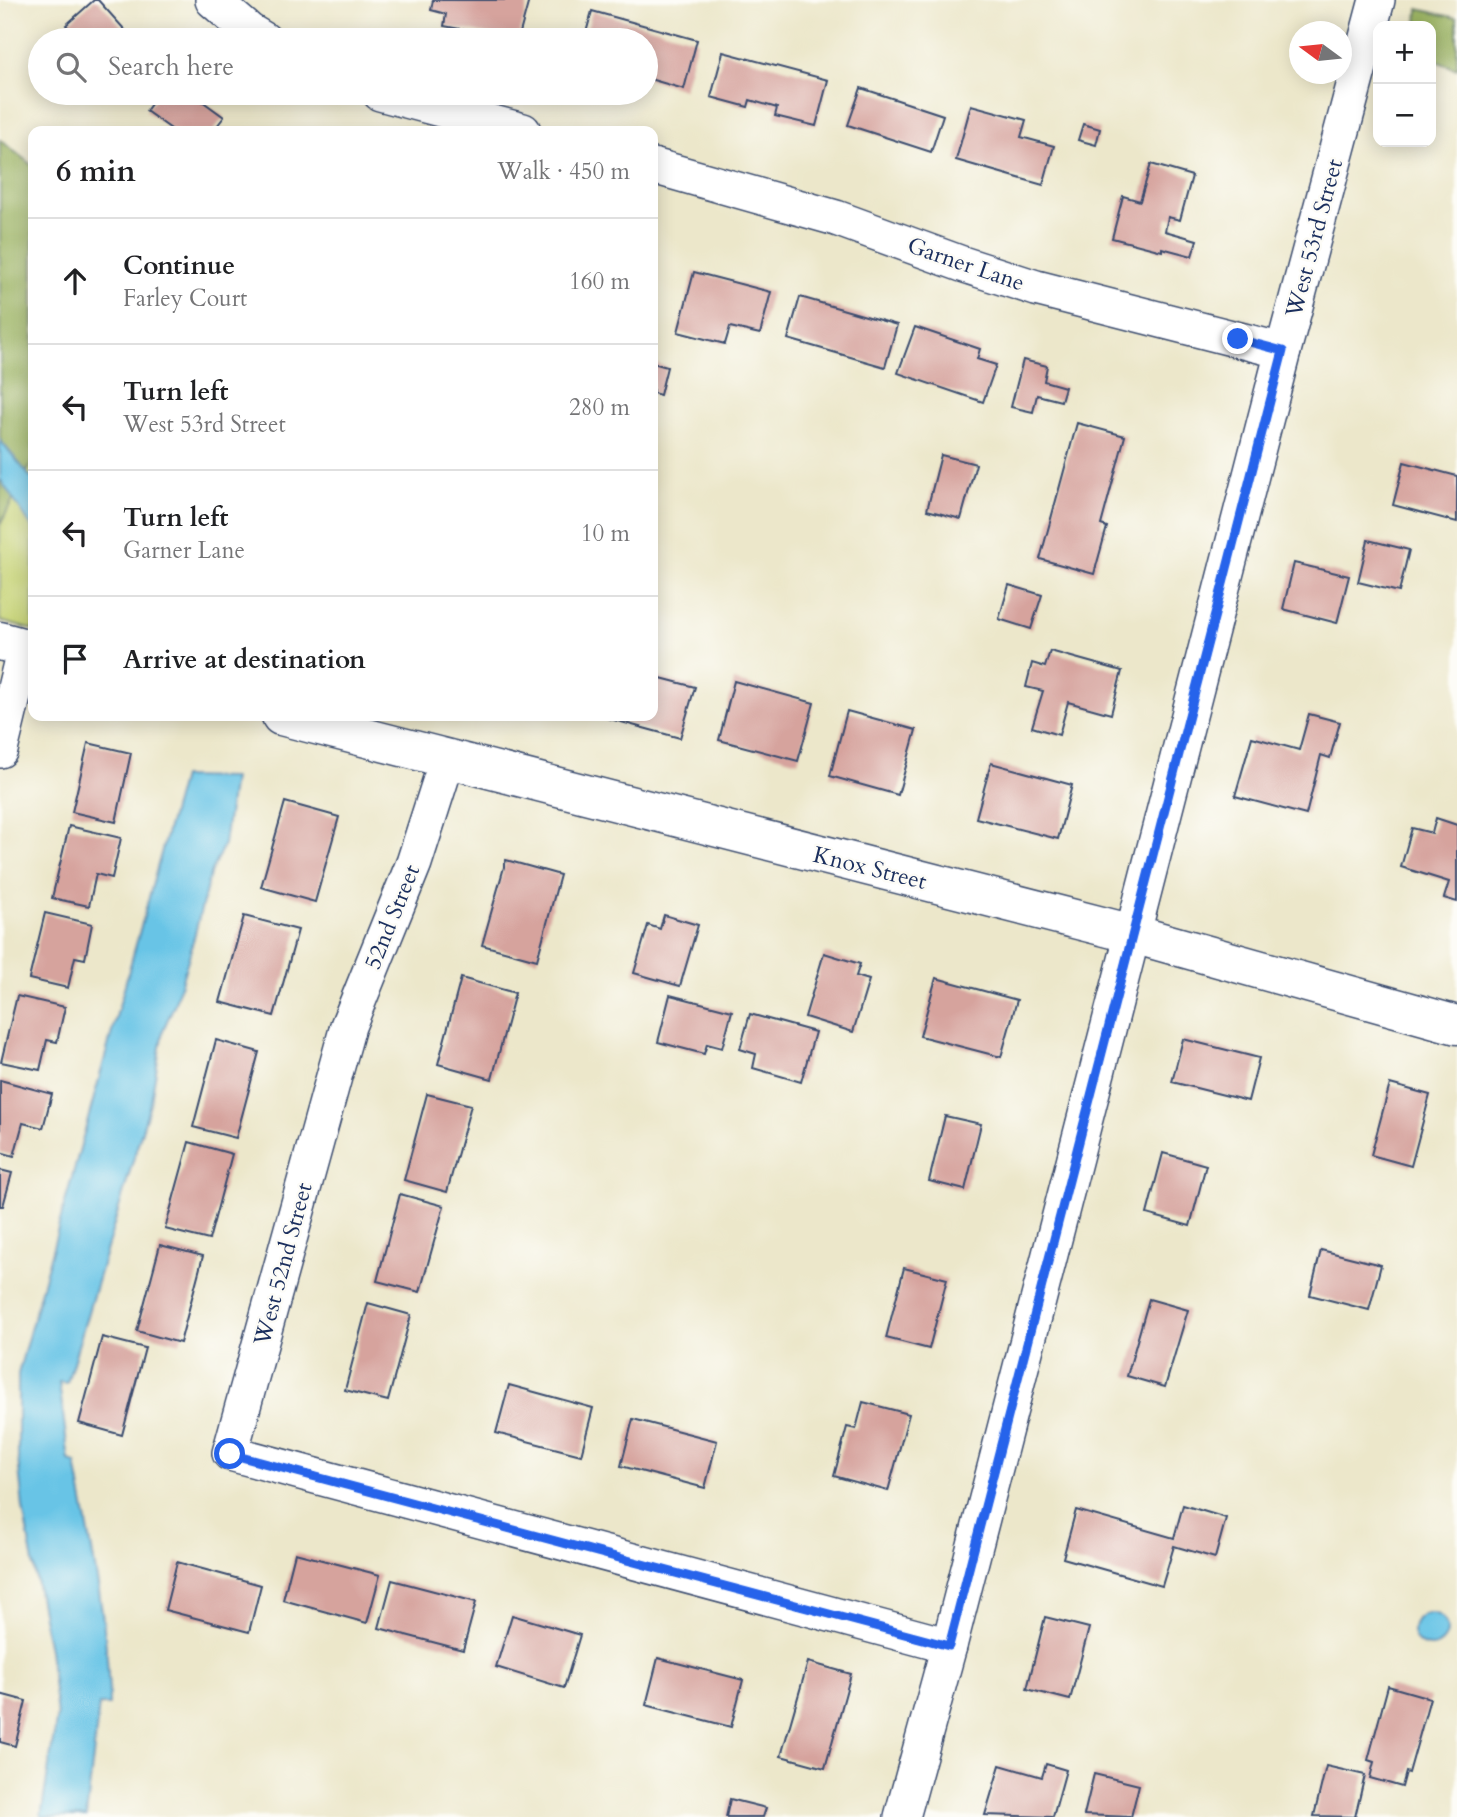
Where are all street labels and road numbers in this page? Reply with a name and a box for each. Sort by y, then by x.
street label: West 53rd Street [1278,155,1350,322]
street label: Garner Lane [903,229,1029,299]
street label: Knox Street [810,839,930,897]
street label: 52nd Street [357,860,427,974]
street label: West 52nd Street [246,1179,320,1350]

